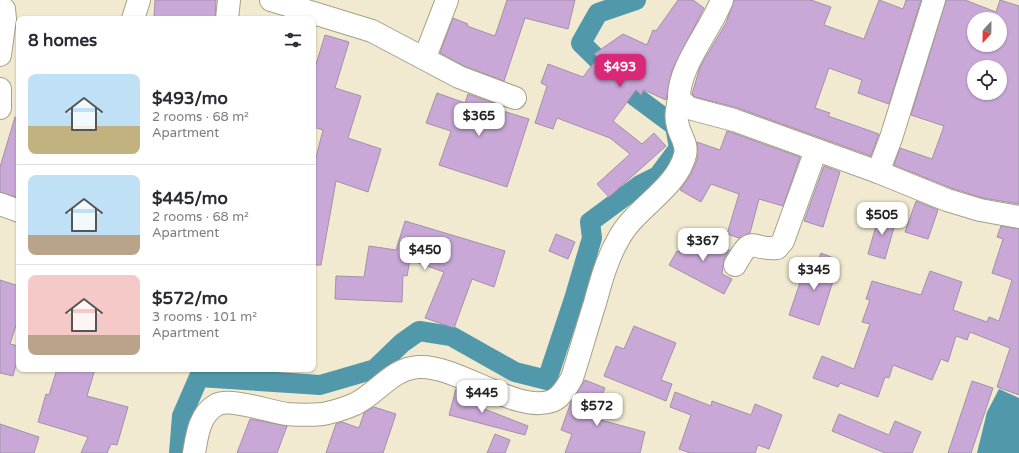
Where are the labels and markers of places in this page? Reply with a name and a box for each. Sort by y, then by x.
pin: $493 [596,54,644,88]
pin: $365 [455,103,503,137]
pin: $505 [858,202,906,236]
pin: $367 [679,228,727,262]
pin: $450 [401,237,449,271]
pin: $345 [790,257,838,291]
pin: $445 [458,380,506,414]
pin: $572 [573,393,621,427]

